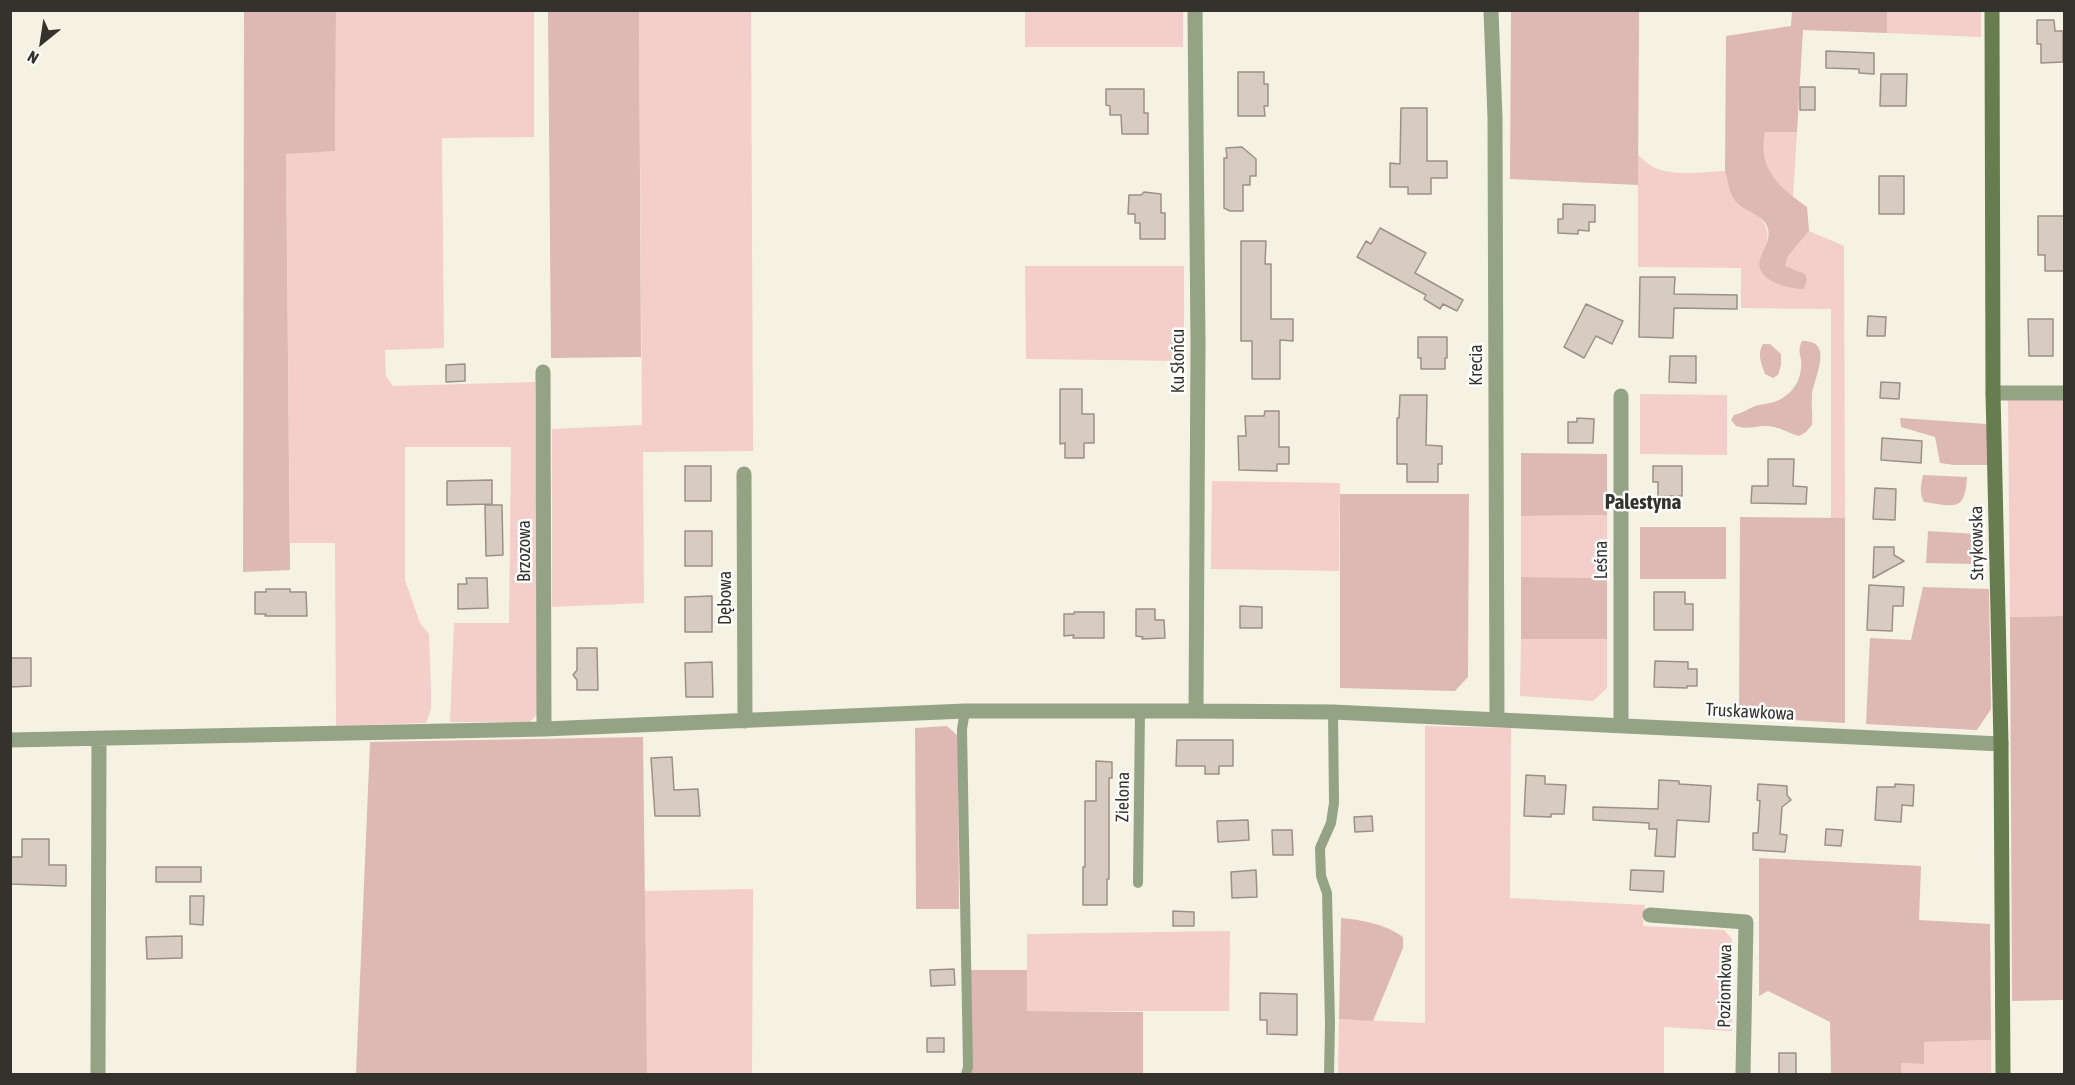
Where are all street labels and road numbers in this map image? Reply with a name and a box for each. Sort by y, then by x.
street label: Ku Słońcu [1167,329,1189,393]
street label: Krecia [1465,344,1487,386]
street label: Strykowska [1966,505,1988,581]
street label: Brzozowa [513,520,535,582]
street label: Leśna [1590,541,1612,579]
street label: Dębowa [714,571,736,625]
street label: Truskawkowa [1705,699,1795,725]
street label: Zielona [1112,772,1134,822]
street label: Poziomkowa [1713,944,1737,1028]

